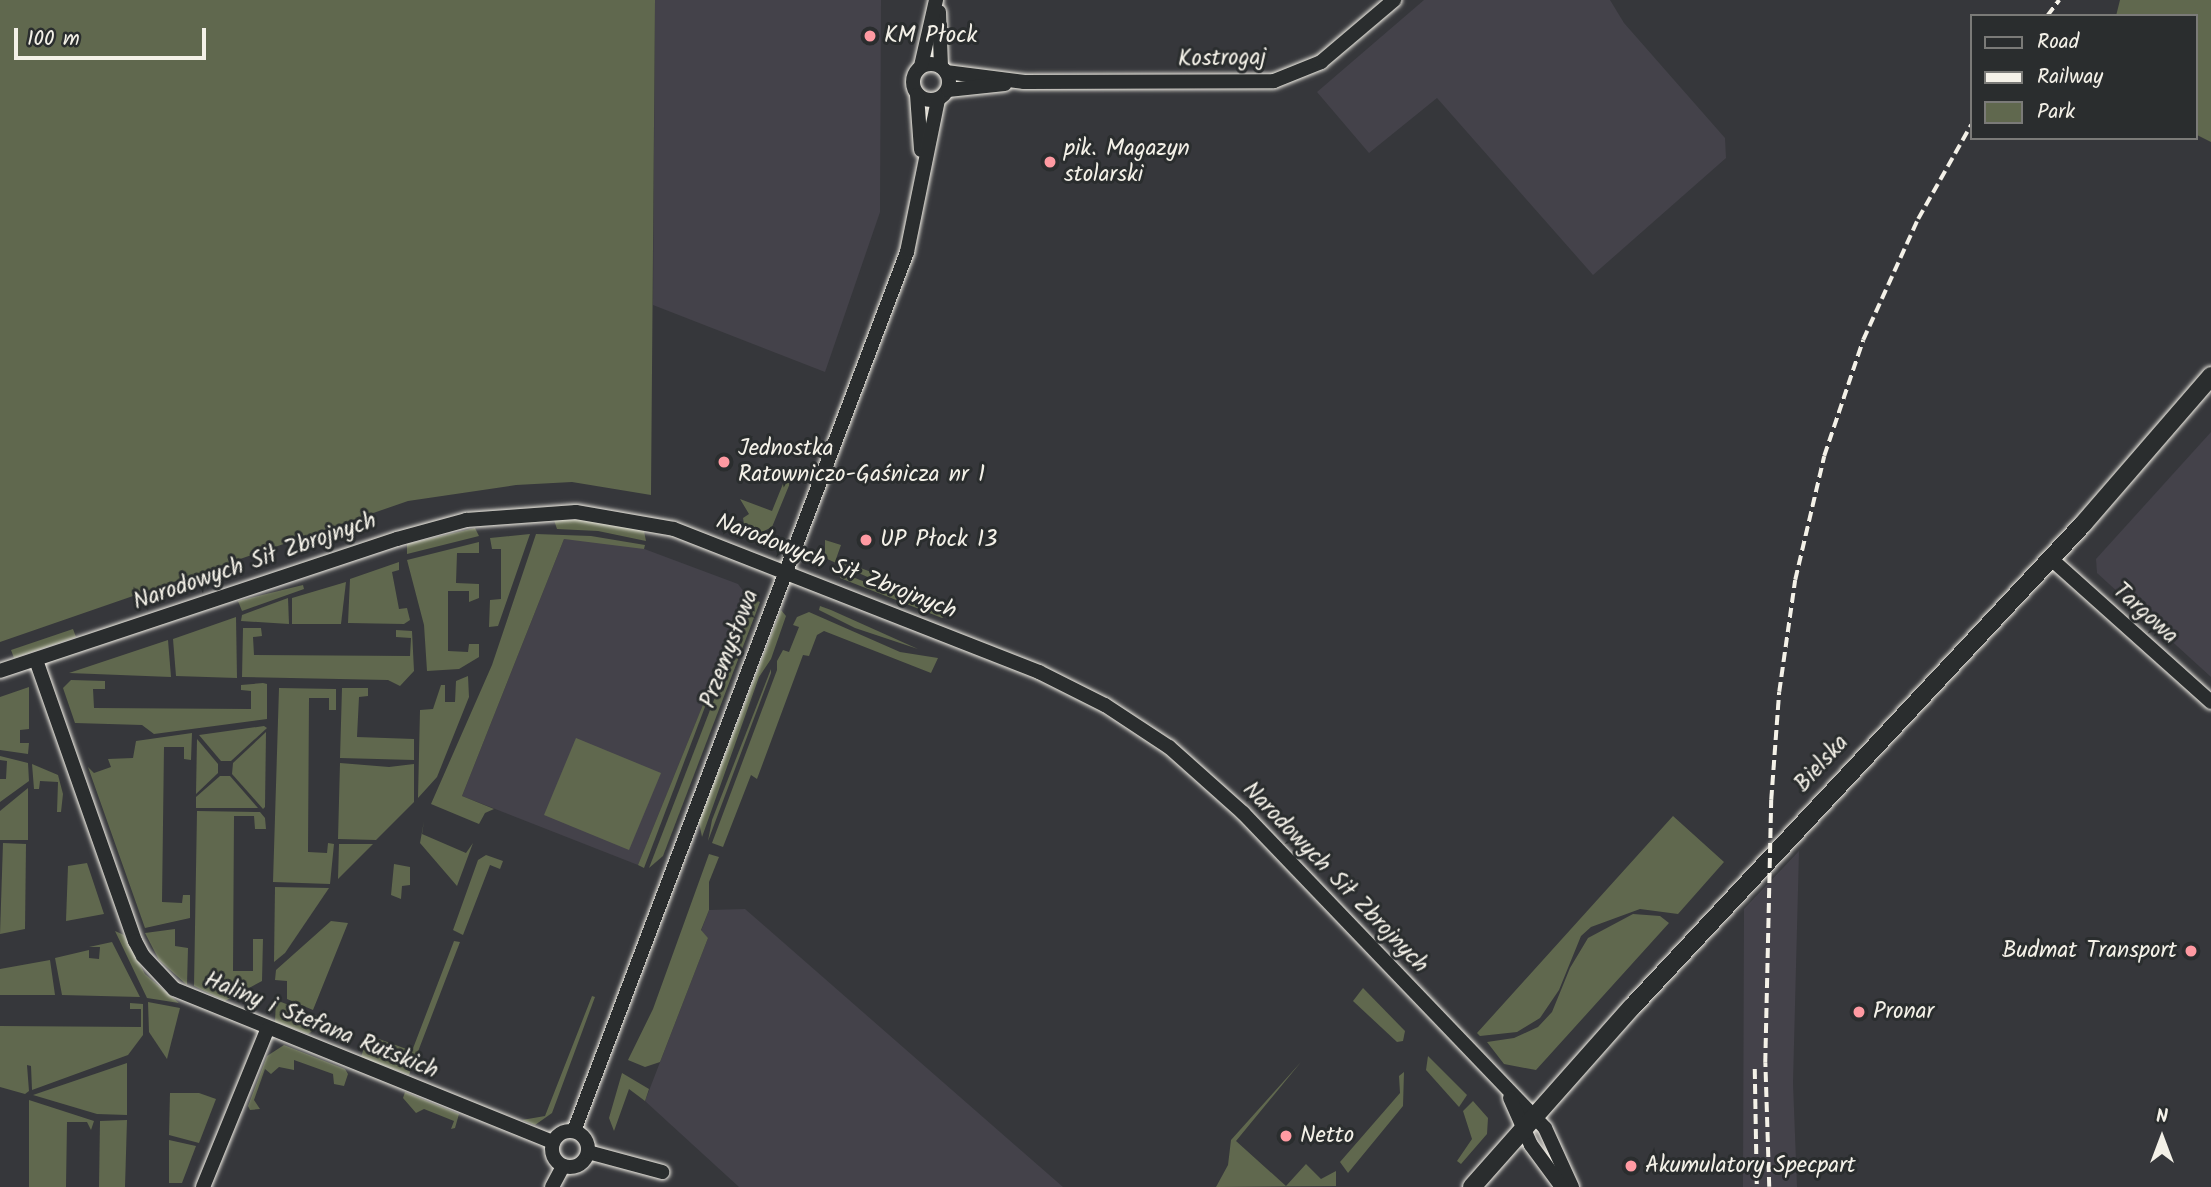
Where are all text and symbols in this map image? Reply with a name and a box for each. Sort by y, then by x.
scale bar [18,14,210,58]
legend [1969,14,2197,140]
place label: KM Płock [884,22,977,50]
text: 100 m [27,23,80,56]
text: Road [2037,26,2079,59]
marker: KM Płock [862,28,878,44]
street label: Kostrogaj [1178,44,1266,74]
text: Railway [2037,61,2103,94]
text: Park [2037,96,2075,129]
place label: pik. Magazyn stolarski [1064,135,1190,189]
marker: pik. Magazyn stolarski [1042,154,1058,170]
place label: Jednostka Ratowniczo-Gaśnicza nr 1 [738,435,985,489]
marker: Jednostka Ratowniczo-Gaśnicza nr 1 [716,454,732,470]
street label: Narodowych Sił Zbrojnych [130,507,380,617]
street label: Narodowych Sił Zbrojnych [712,508,960,626]
place label: UP Płock 13 [880,526,997,554]
marker: UP Płock 13 [858,532,874,548]
street label: Targowa [2107,578,2183,650]
street label: Przemysłowa [695,586,765,712]
street label: Bielska [1789,730,1855,798]
street label: Narodowych Sił Zbrojnych [1236,777,1434,979]
place label: Budmat Transport [2002,937,2177,965]
marker: Budmat Transport [2183,943,2199,959]
street label: Haliny i Stefana Rutskich [200,966,442,1086]
place label: Pronar [1873,998,1934,1026]
marker: Pronar [1851,1004,1867,1020]
text: N [2156,1102,2168,1132]
north arrow [2127,1103,2197,1173]
place label: Netto [1300,1122,1354,1150]
marker: Netto [1278,1128,1294,1144]
place label: Akumulatory Specpart [1645,1152,1856,1180]
marker: Akumulatory Specpart [1623,1158,1639,1174]

